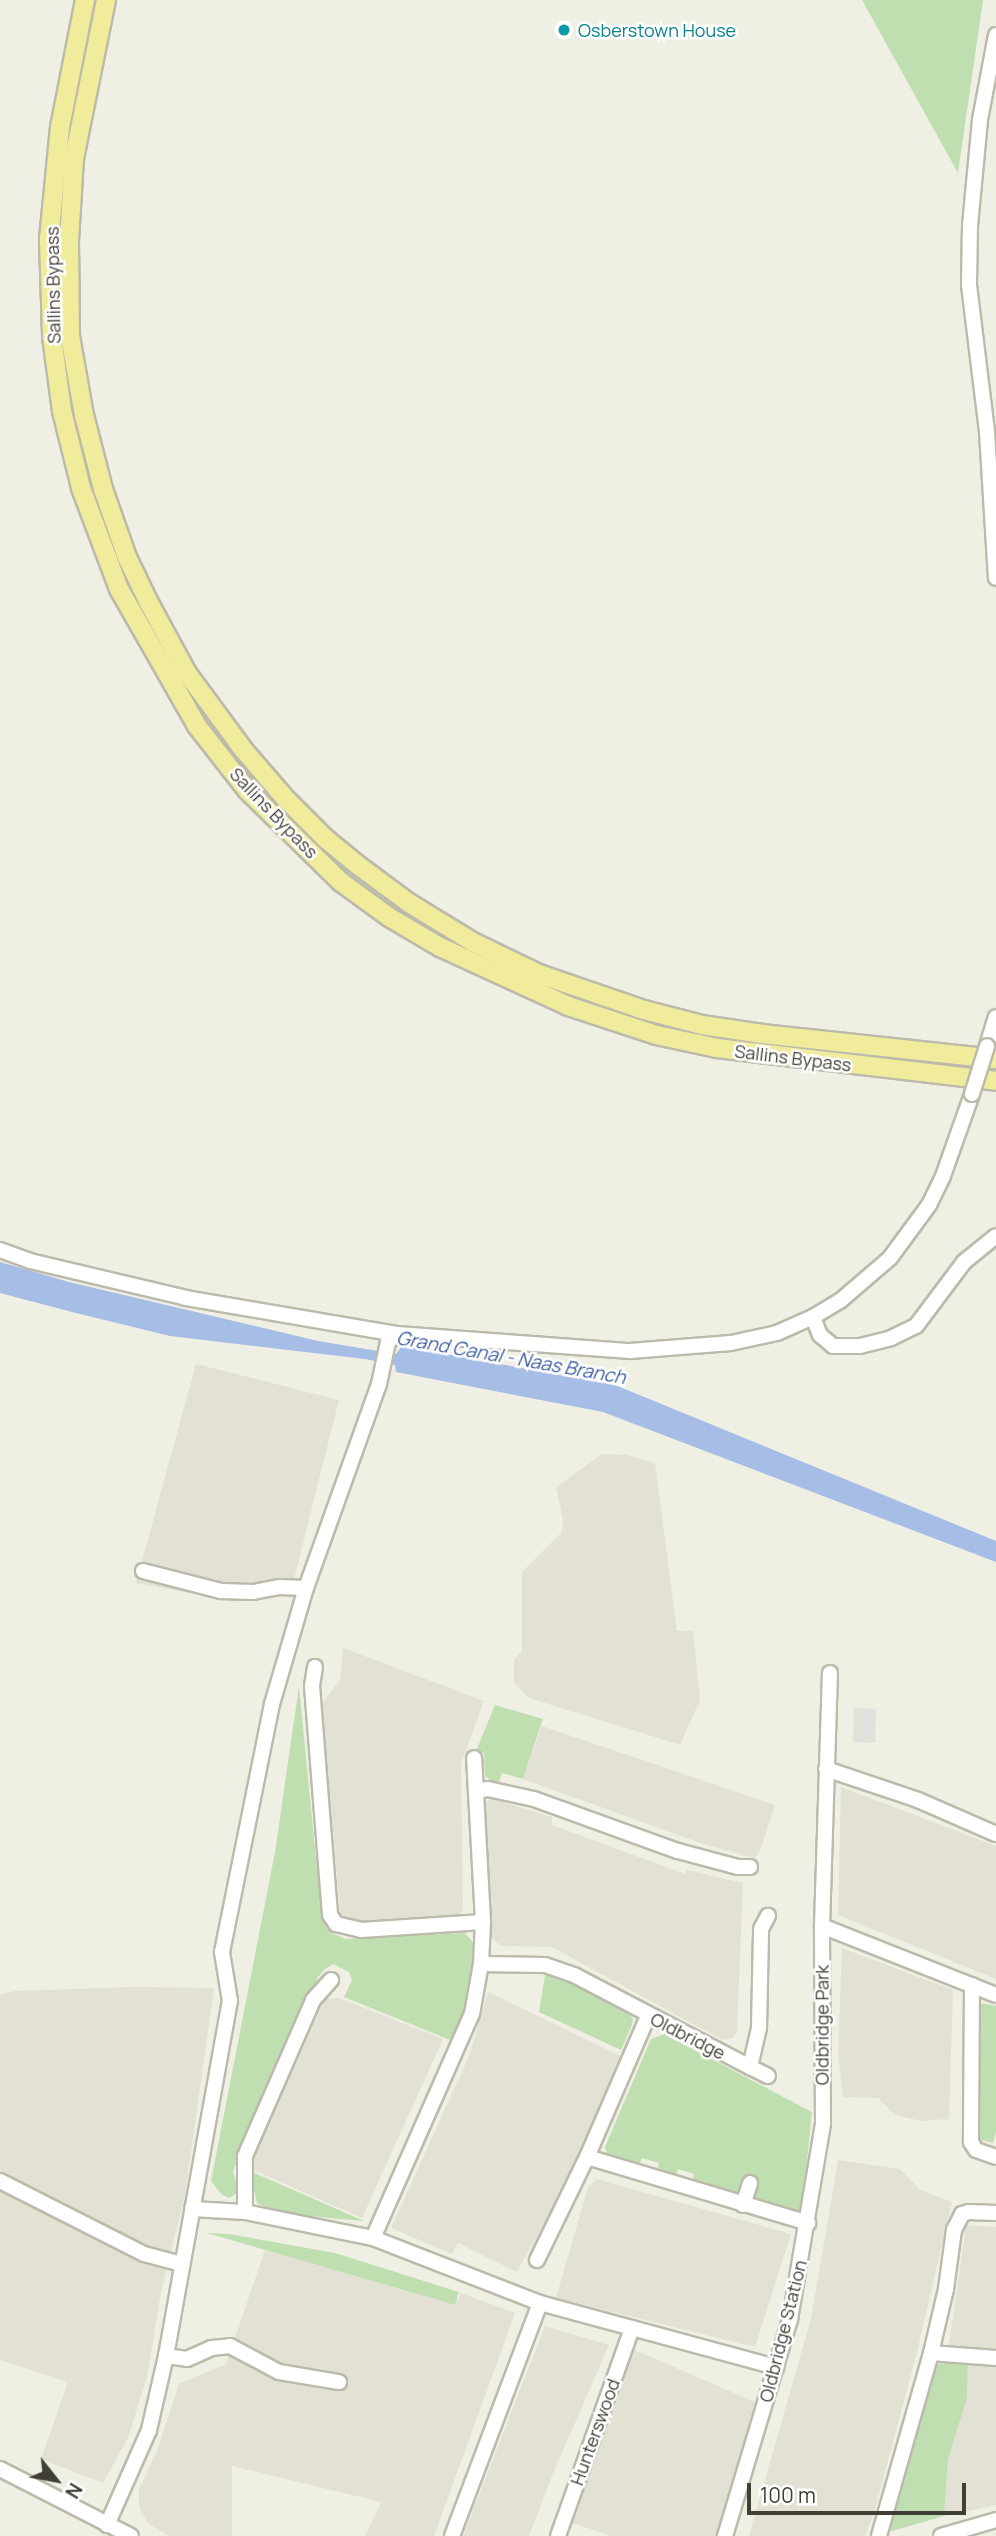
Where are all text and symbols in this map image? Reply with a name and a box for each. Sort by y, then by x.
place label: Osberstown House [578,19,736,41]
marker: Osberstown House [556,22,572,38]
street label: Sallins Bypass [41,226,65,344]
street label: Sallins Bypass [225,763,323,863]
street label: Sallins Bypass [733,1040,853,1076]
water label: Grand Canal - Naas Branch [395,1327,627,1389]
street label: Oldbridge Park [811,1965,833,2085]
street label: Oldbridge [647,2008,729,2064]
street label: Oldbridge Station [755,2258,811,2404]
street label: Hunterswood [566,2376,624,2488]
north arrow [21,2445,91,2515]
scale bar [751,2470,970,2514]
text: N [59,2478,89,2503]
text: 100 m [760,2481,816,2509]

